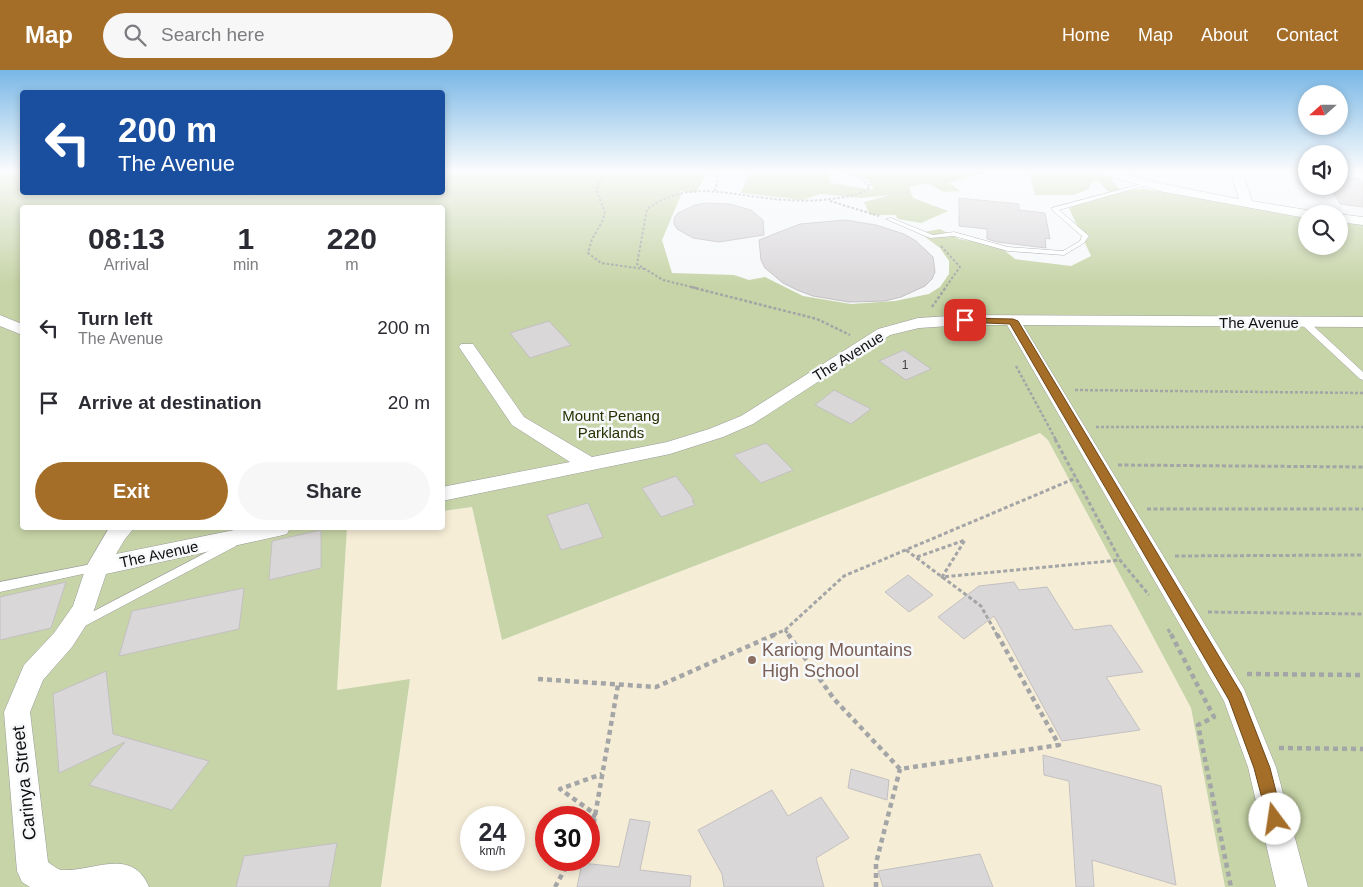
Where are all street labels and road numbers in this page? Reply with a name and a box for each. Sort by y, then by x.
street label: The Avenue [1219,314,1299,331]
street label: The Avenue [810,328,886,384]
street label: The Avenue [118,537,200,571]
street label: Carinya Street [8,725,40,841]

